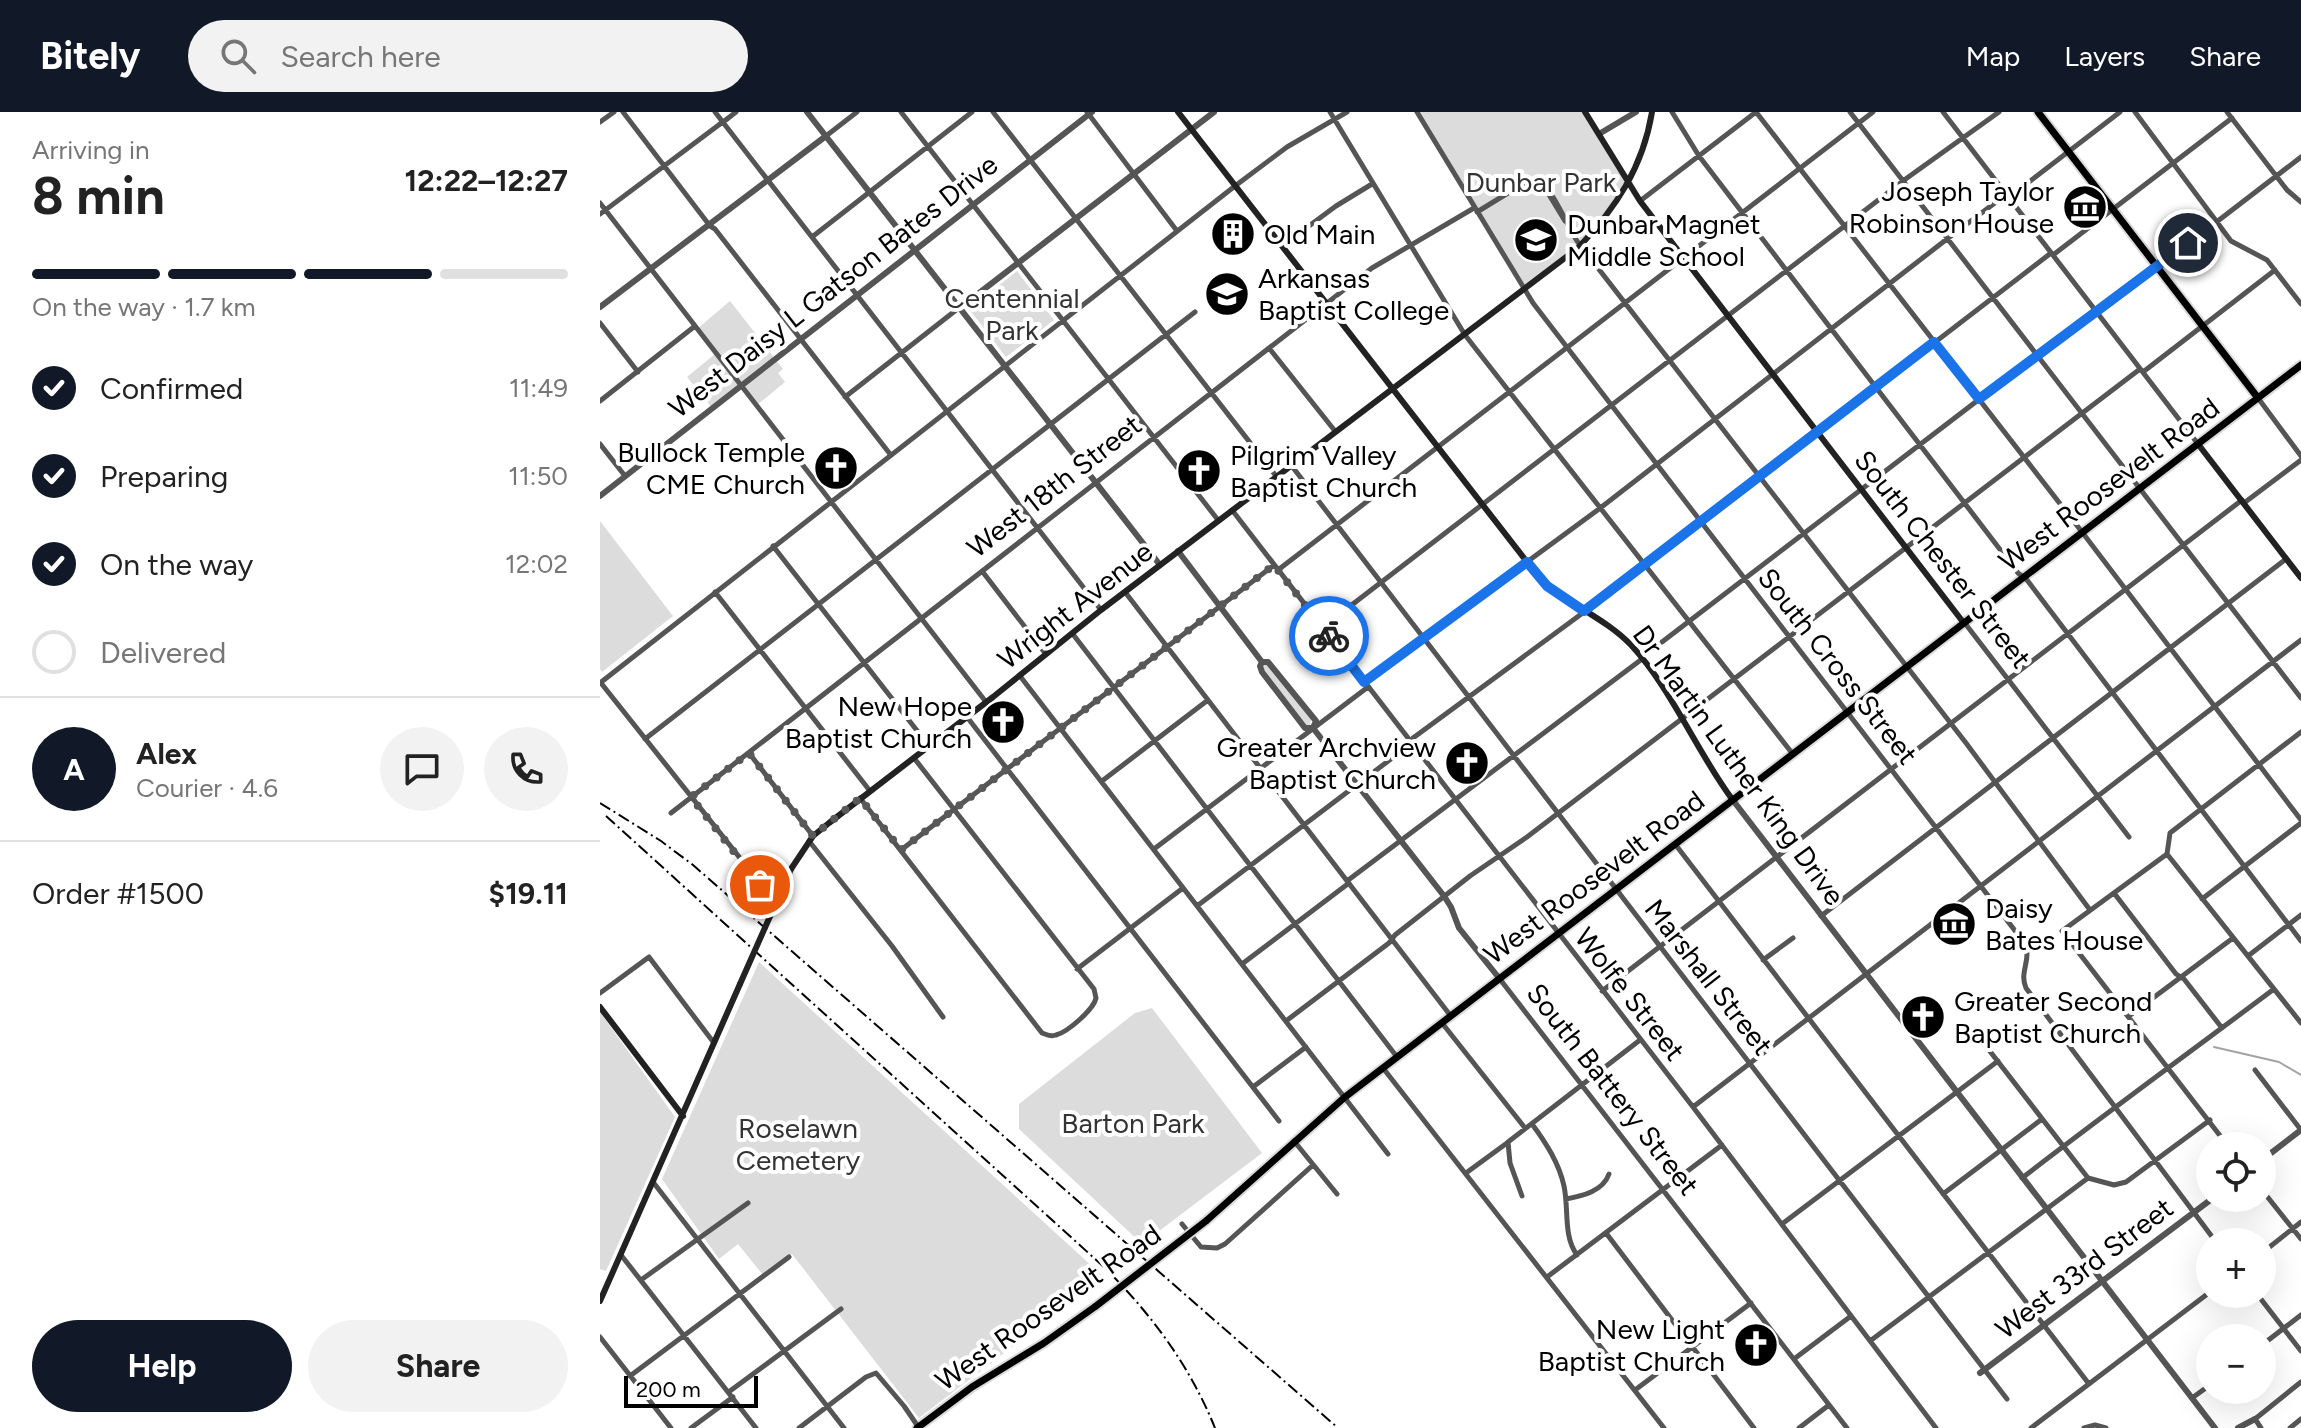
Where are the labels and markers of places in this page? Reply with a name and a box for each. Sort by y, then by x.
place label: Joseph Taylor Robinson House [1849,174,2055,240]
museum icon: Joseph Taylor Robinson House [2061,183,2109,231]
place label: Dunbar Magnet Middle School [1567,207,1760,273]
pin [2154,209,2222,277]
building icon: Old Main [1209,210,1257,258]
school or university icon: Dunbar Magnet Middle School [1512,216,1560,264]
place label: Old Main [1264,217,1375,251]
place label: Arkansas Baptist College [1258,261,1449,327]
school or university icon: Arkansas Baptist College [1203,270,1251,318]
place label: Bullock Temple CME Church [617,435,805,501]
place label: Pilgrim Valley Baptist Church [1230,438,1417,504]
church icon: Bullock Temple CME Church [812,444,860,492]
church icon: Pilgrim Valley Baptist Church [1175,447,1223,495]
place label: New Hope Baptist Church [785,689,972,755]
church icon: New Hope Baptist Church [979,698,1027,746]
place label: Greater Archview Baptist Church [1217,730,1436,796]
church icon: Greater Archview Baptist Church [1443,739,1491,787]
pin [726,851,794,919]
place label: Daisy Bates House [1985,891,2143,957]
museum icon: Daisy Bates House [1930,900,1978,948]
place label: Greater Second Baptist Church [1954,984,2152,1050]
church icon: Greater Second Baptist Church [1899,993,1947,1041]
place label: New Light Baptist Church [1538,1312,1725,1378]
church icon: New Light Baptist Church [1732,1321,1780,1369]

